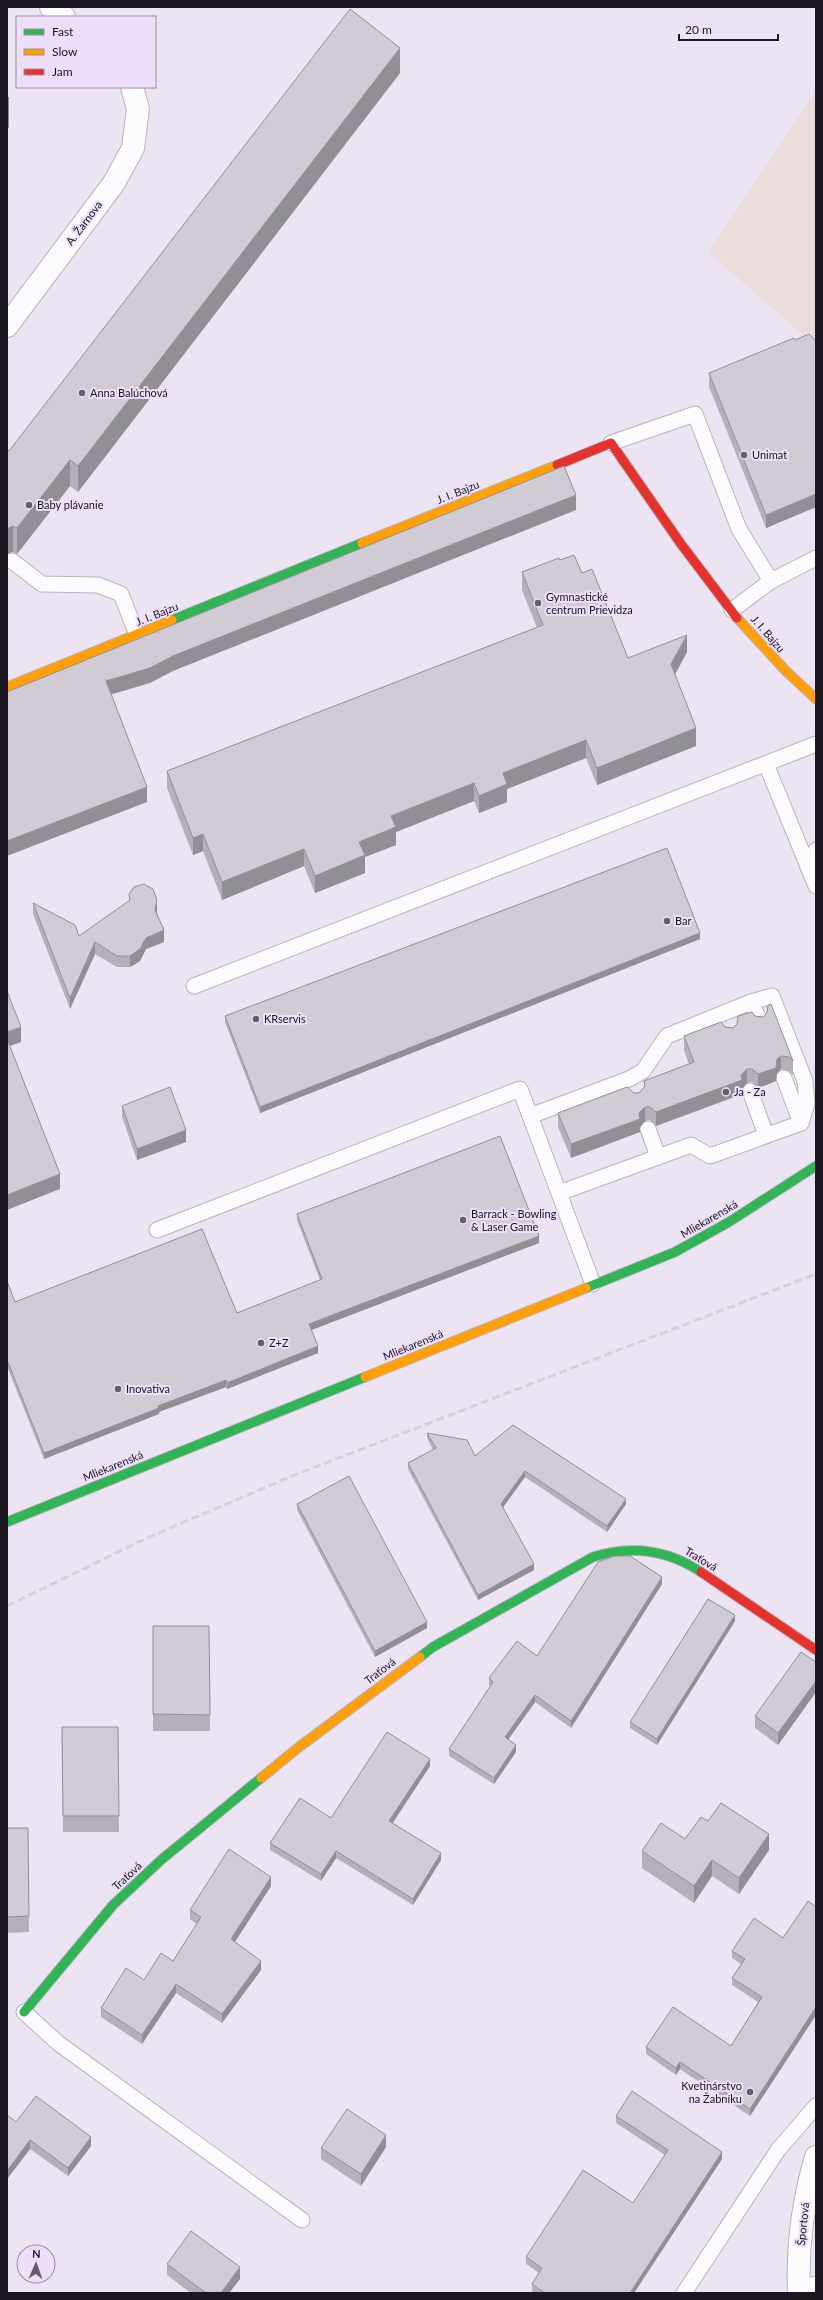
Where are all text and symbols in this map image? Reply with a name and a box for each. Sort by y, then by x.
legend [16,16,156,88]
scale bar [679,16,778,42]
text: 20 m [685,22,712,37]
text: Fast [52,24,74,39]
text: Slow [52,44,78,59]
text: Jam [52,64,73,79]
street label: A. Žarnova [63,198,104,247]
place label: Anna Balúchová [90,386,168,399]
marker: Anna Balúchová [77,388,87,398]
place label: Unimat [752,448,787,461]
marker: Unimat [739,450,749,460]
street label: J. I. Bajzu [435,477,481,506]
place label: Baby plávanie [37,498,104,511]
marker: Baby plávanie [24,500,34,510]
place label: Gymnastické centrum Prievidza [546,590,633,616]
marker: Gymnastické centrum Prievidza [533,598,543,608]
street label: J. I. Bajzu [134,599,180,628]
street label: J. I. Bajzu [749,613,788,655]
place label: Bar [675,914,692,927]
marker: Bar [662,916,672,926]
place label: KRservis [264,1012,306,1025]
marker: KRservis [251,1014,261,1024]
place label: Ja - Za [734,1085,766,1098]
marker: Ja - Za [721,1087,731,1097]
street label: Mliekarenská [678,1197,740,1240]
place label: Barrack - Bowling & Laser Game [471,1207,557,1233]
marker: Barrack - Bowling & Laser Game [458,1215,468,1225]
street label: Mliekarenská [381,1327,445,1363]
place label: Z+Z [269,1336,289,1349]
marker: Z+Z [256,1338,266,1348]
place label: Inovativa [126,1382,170,1395]
marker: Inovativa [113,1384,123,1394]
street label: Mliekarenská [81,1448,145,1484]
street label: Traťová [683,1544,720,1573]
street label: Traťová [362,1655,398,1687]
street label: Traťová [109,1859,144,1893]
place label: Kvetinárstvo na Žabníku [681,2079,742,2105]
marker: Kvetinárstvo na Žabníku [745,2087,755,2097]
street label: Športová [794,2202,811,2246]
north arrow [16,2244,56,2284]
text: N [32,2247,41,2260]

